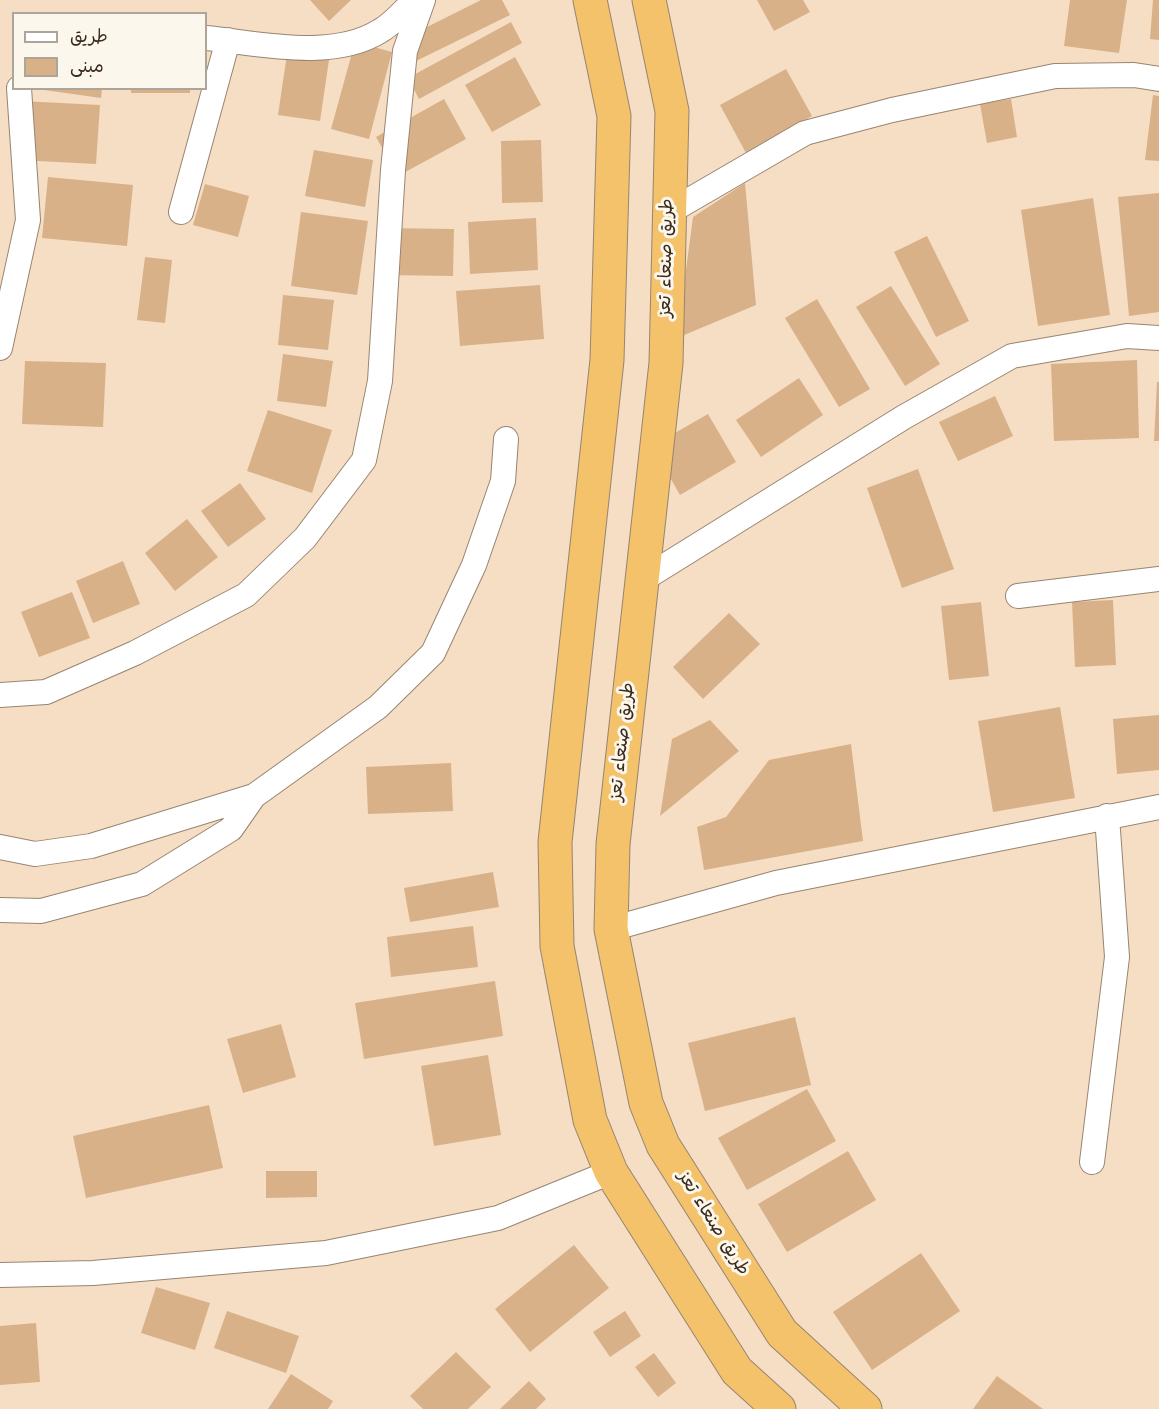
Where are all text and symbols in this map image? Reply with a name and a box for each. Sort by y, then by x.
legend [12,12,207,90]
text: طريق [70,23,108,52]
text: مبنى [70,53,104,82]
street label: طريق صنعاء تعز [656,198,680,318]
street label: طريق صنعاء تعز [607,682,641,802]
street label: طريق صنعاء تعز [671,1168,753,1280]

